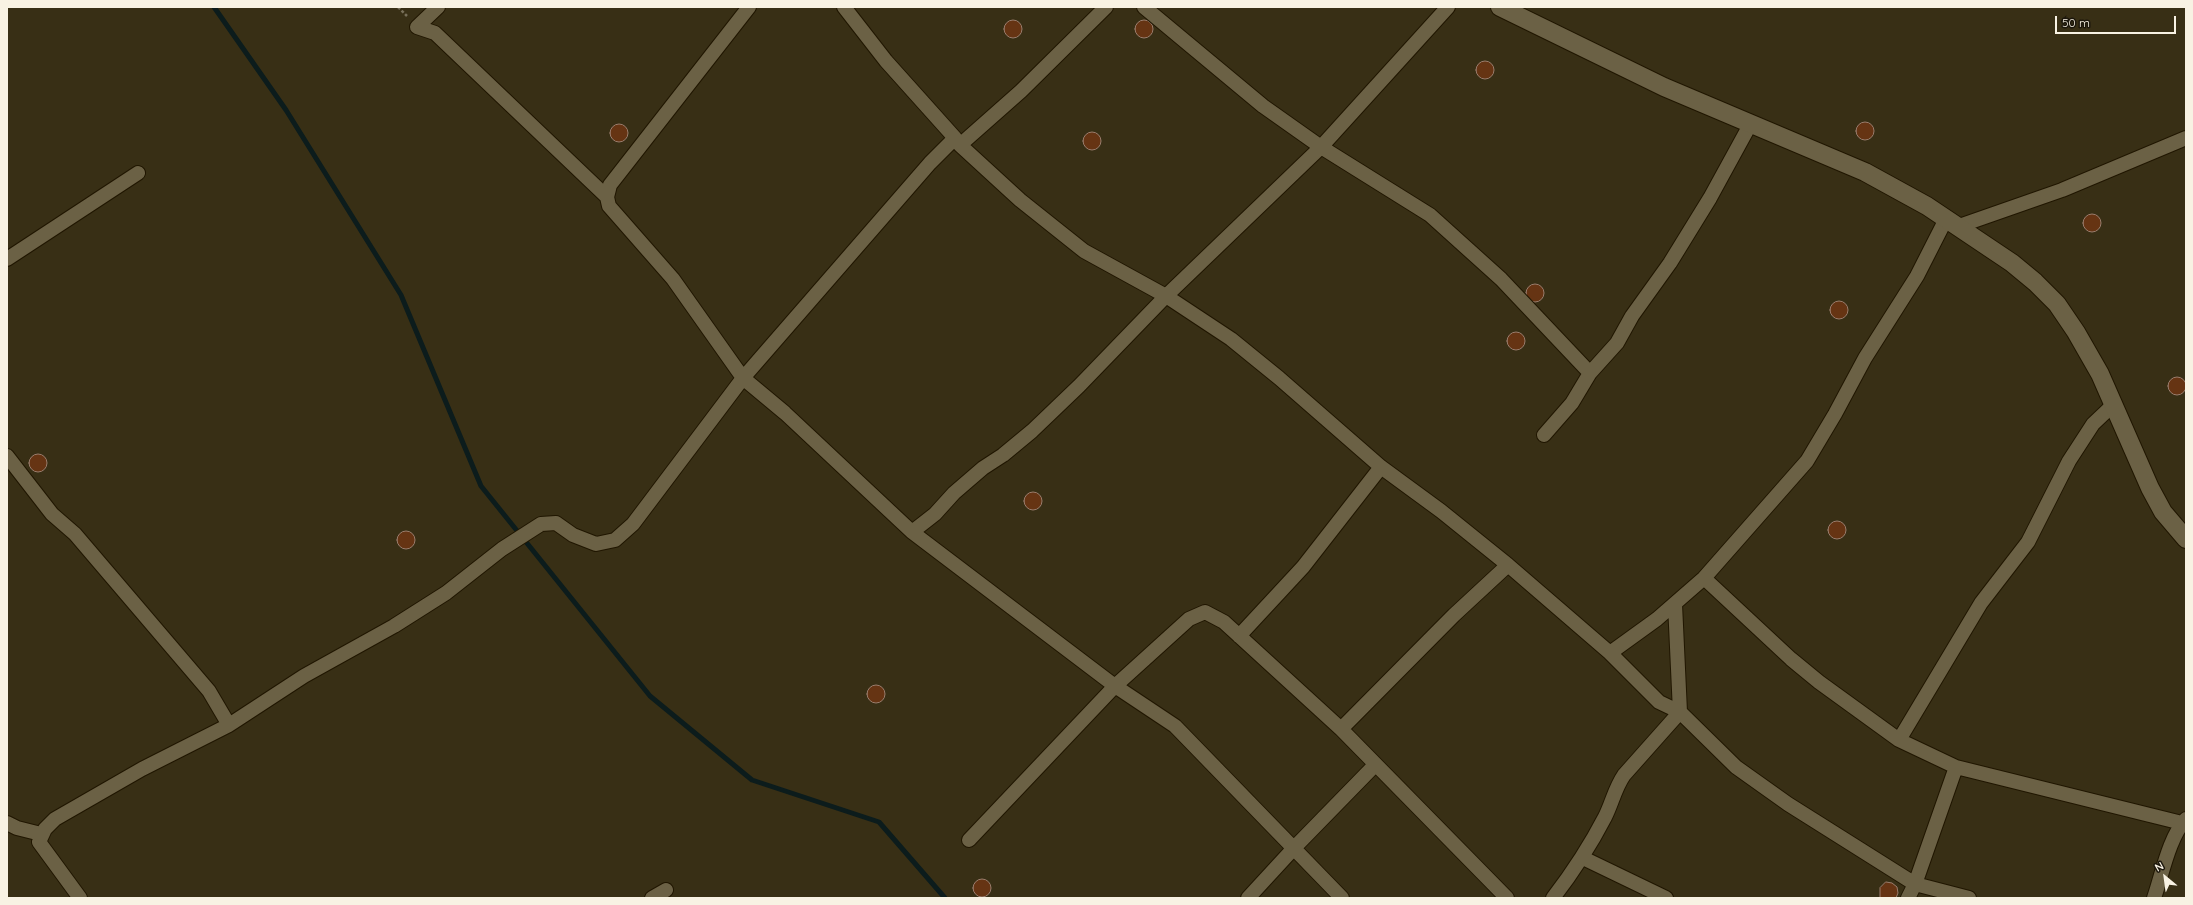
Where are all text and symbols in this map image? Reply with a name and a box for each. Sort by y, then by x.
scale bar [2057,8,2178,34]
text: 50 m [2062,15,2090,30]
north arrow [2145,857,2185,897]
text: N [2152,858,2166,875]

